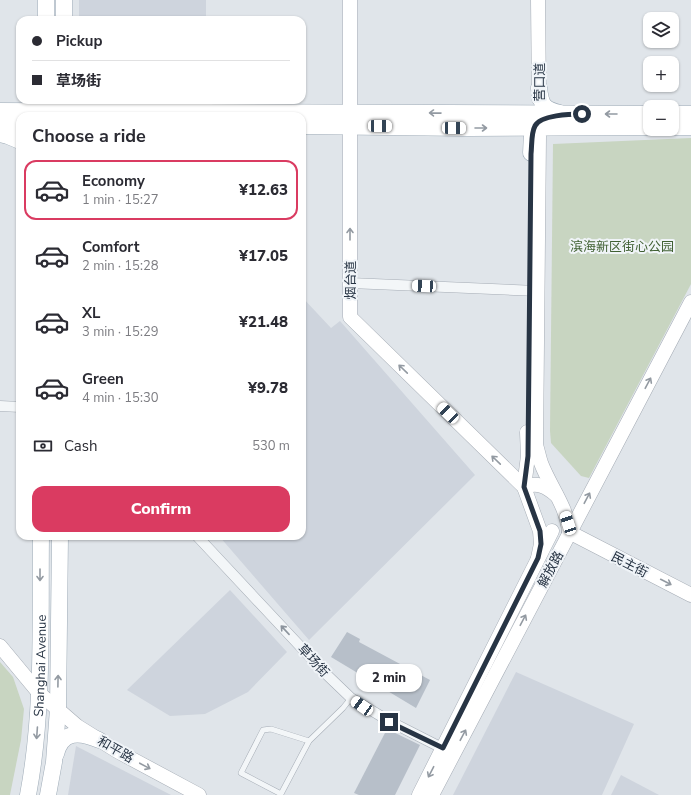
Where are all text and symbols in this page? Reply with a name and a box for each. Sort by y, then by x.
map controls [643,12,679,136]
button: layers [643,12,679,48]
text: Pickup [56,31,102,51]
button: + [643,56,679,92]
street label: 营口道 [531,62,549,102]
text: 草场街 [56,71,101,91]
button: − [643,100,679,136]
route start [573,105,591,123]
one-way arrow [429,109,442,117]
one-way arrow [605,110,618,118]
car [368,120,392,132]
car [442,122,466,134]
text: Choose a ride [32,124,146,148]
one-way arrow [474,124,487,132]
text: Economy [82,171,145,191]
icon: car [34,172,70,208]
text: ¥12.63 [239,180,288,200]
text: 1 min · 15:27 [82,191,158,209]
one-way arrow [346,228,354,241]
text: Comfort [82,237,139,257]
icon: car [34,238,70,274]
park label: 滨海新区街心公园 [570,238,674,256]
text: ¥17.05 [239,246,288,266]
text: 2 min · 15:28 [82,257,158,275]
street label: 烟台道 [342,260,360,300]
car [412,279,436,293]
text: XL [82,303,101,323]
icon: car [34,304,70,340]
text: ¥21.48 [239,312,288,332]
text: 3 min · 15:29 [82,323,158,341]
one-way arrow [398,364,408,374]
text: Green [82,369,124,389]
icon: car [34,370,70,406]
one-way arrow [645,377,652,389]
text: ¥9.78 [248,378,288,398]
text: 4 min · 15:30 [82,389,158,407]
car [435,400,461,426]
icon: cash [32,435,54,457]
text: Cash [64,436,98,456]
text: 530 m [252,437,290,455]
one-way arrow [491,455,501,465]
button: Confirm [32,486,290,532]
one-way arrow [584,492,592,504]
car [559,510,577,536]
street label: 解放路 [534,548,568,591]
street label: 民主街 [608,548,651,582]
one-way arrow [36,568,44,581]
one-way arrow [660,579,672,586]
one-way arrow [520,614,527,626]
street label: Shanghai Avenue [30,615,51,717]
one-way arrow [281,624,290,635]
street label: 草场街 [293,640,333,681]
callout: 2 min [356,664,422,692]
text: 2 min [372,669,406,687]
one-way arrow [54,675,62,688]
car [349,694,375,718]
route end [380,713,398,731]
one-way arrow [33,726,40,739]
one-way arrow [460,730,467,742]
street label: 和平路 [94,732,137,767]
one-way arrow [139,763,151,770]
one-way arrow [427,765,434,777]

